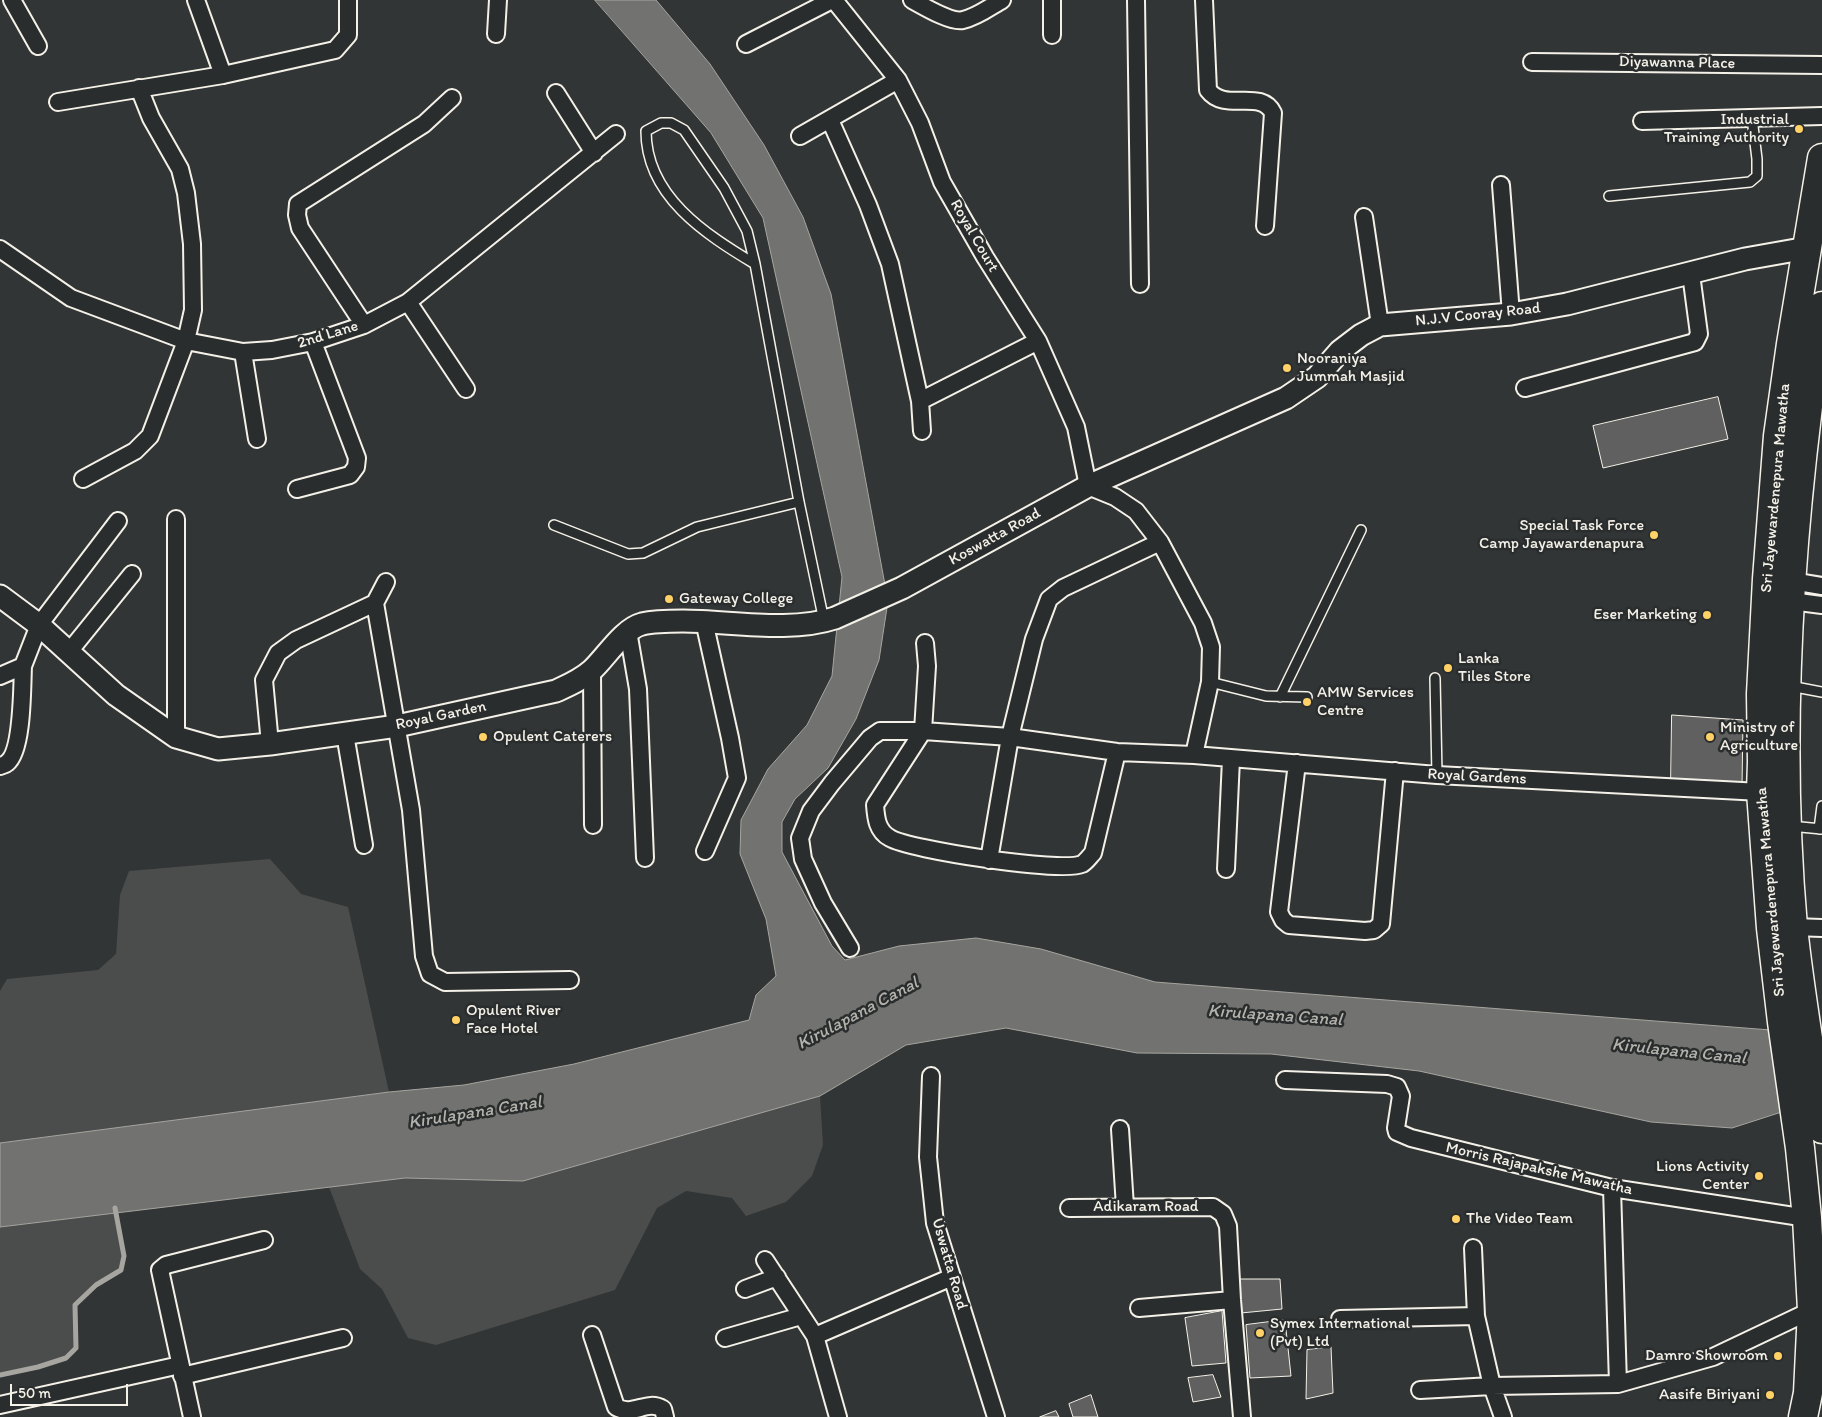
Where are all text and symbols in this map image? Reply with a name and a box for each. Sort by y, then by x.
street label: Diyawanna Place [1619,52,1735,74]
place label: Industrial Training Authority [1664,110,1789,148]
marker: Industrial Training Authority [1793,123,1805,135]
street label: Royal Court [945,196,1003,276]
street label: N.J.V Cooray Road [1414,299,1542,331]
street label: 2nd Lane [295,317,361,353]
place label: Nooraniya Jummah Masjid [1297,349,1405,387]
marker: Nooraniya Jummah Masjid [1281,362,1293,374]
street label: Sri Jayewardenepura Mawatha [1757,383,1795,593]
street label: Koswatta Road [946,504,1044,570]
place label: Special Task Force Camp Jayawardenapura [1479,516,1644,554]
marker: Special Task Force Camp Jayawardenapura [1648,529,1660,541]
place label: Gateway College [679,589,793,609]
marker: Gateway College [663,593,675,605]
place label: Eser Marketing [1594,605,1697,625]
marker: Eser Marketing [1701,609,1713,621]
place label: Lanka Tiles Store [1458,649,1531,687]
marker: Lanka Tiles Store [1442,662,1454,674]
place label: AMW Services Centre [1317,683,1414,721]
marker: AMW Services Centre [1301,696,1313,708]
street label: Royal Garden [394,697,488,735]
place label: Ministry of Agriculture [1720,718,1798,756]
place label: Opulent Caterers [493,727,612,747]
marker: Opulent Caterers [477,731,489,743]
marker: Ministry of Agriculture [1704,731,1716,743]
street label: Royal Gardens [1427,765,1527,789]
street label: Sri Jayewardenepura Mawatha [1752,787,1790,997]
water label: Kirulapana Canal [794,973,922,1055]
place label: Opulent River Face Hotel [466,1001,561,1039]
water label: Kirulapana Canal [1207,1001,1343,1031]
marker: Opulent River Face Hotel [450,1014,462,1026]
water label: Kirulapana Canal [1611,1034,1747,1070]
water label: Kirulapana Canal [407,1092,543,1134]
street label: Morris Rajapakshe Mawatha [1444,1138,1634,1200]
place label: Lions Activity Center [1656,1157,1749,1195]
marker: Lions Activity Center [1753,1170,1765,1182]
street label: Adikaram Road [1093,1197,1199,1217]
place label: The Video Team [1466,1209,1573,1229]
marker: The Video Team [1450,1213,1462,1225]
street label: Uswatta Road [927,1216,971,1312]
place label: Symex International (Pvt) Ltd [1270,1314,1410,1352]
marker: Symex International (Pvt) Ltd [1254,1327,1266,1339]
place label: Damro Showroom [1645,1346,1768,1366]
marker: Damro Showroom [1772,1350,1784,1362]
scale bar [12,1374,130,1406]
text: 50 m [18,1384,51,1402]
place label: Aasife Biriyani [1659,1385,1760,1405]
marker: Aasife Biriyani [1764,1389,1776,1401]

